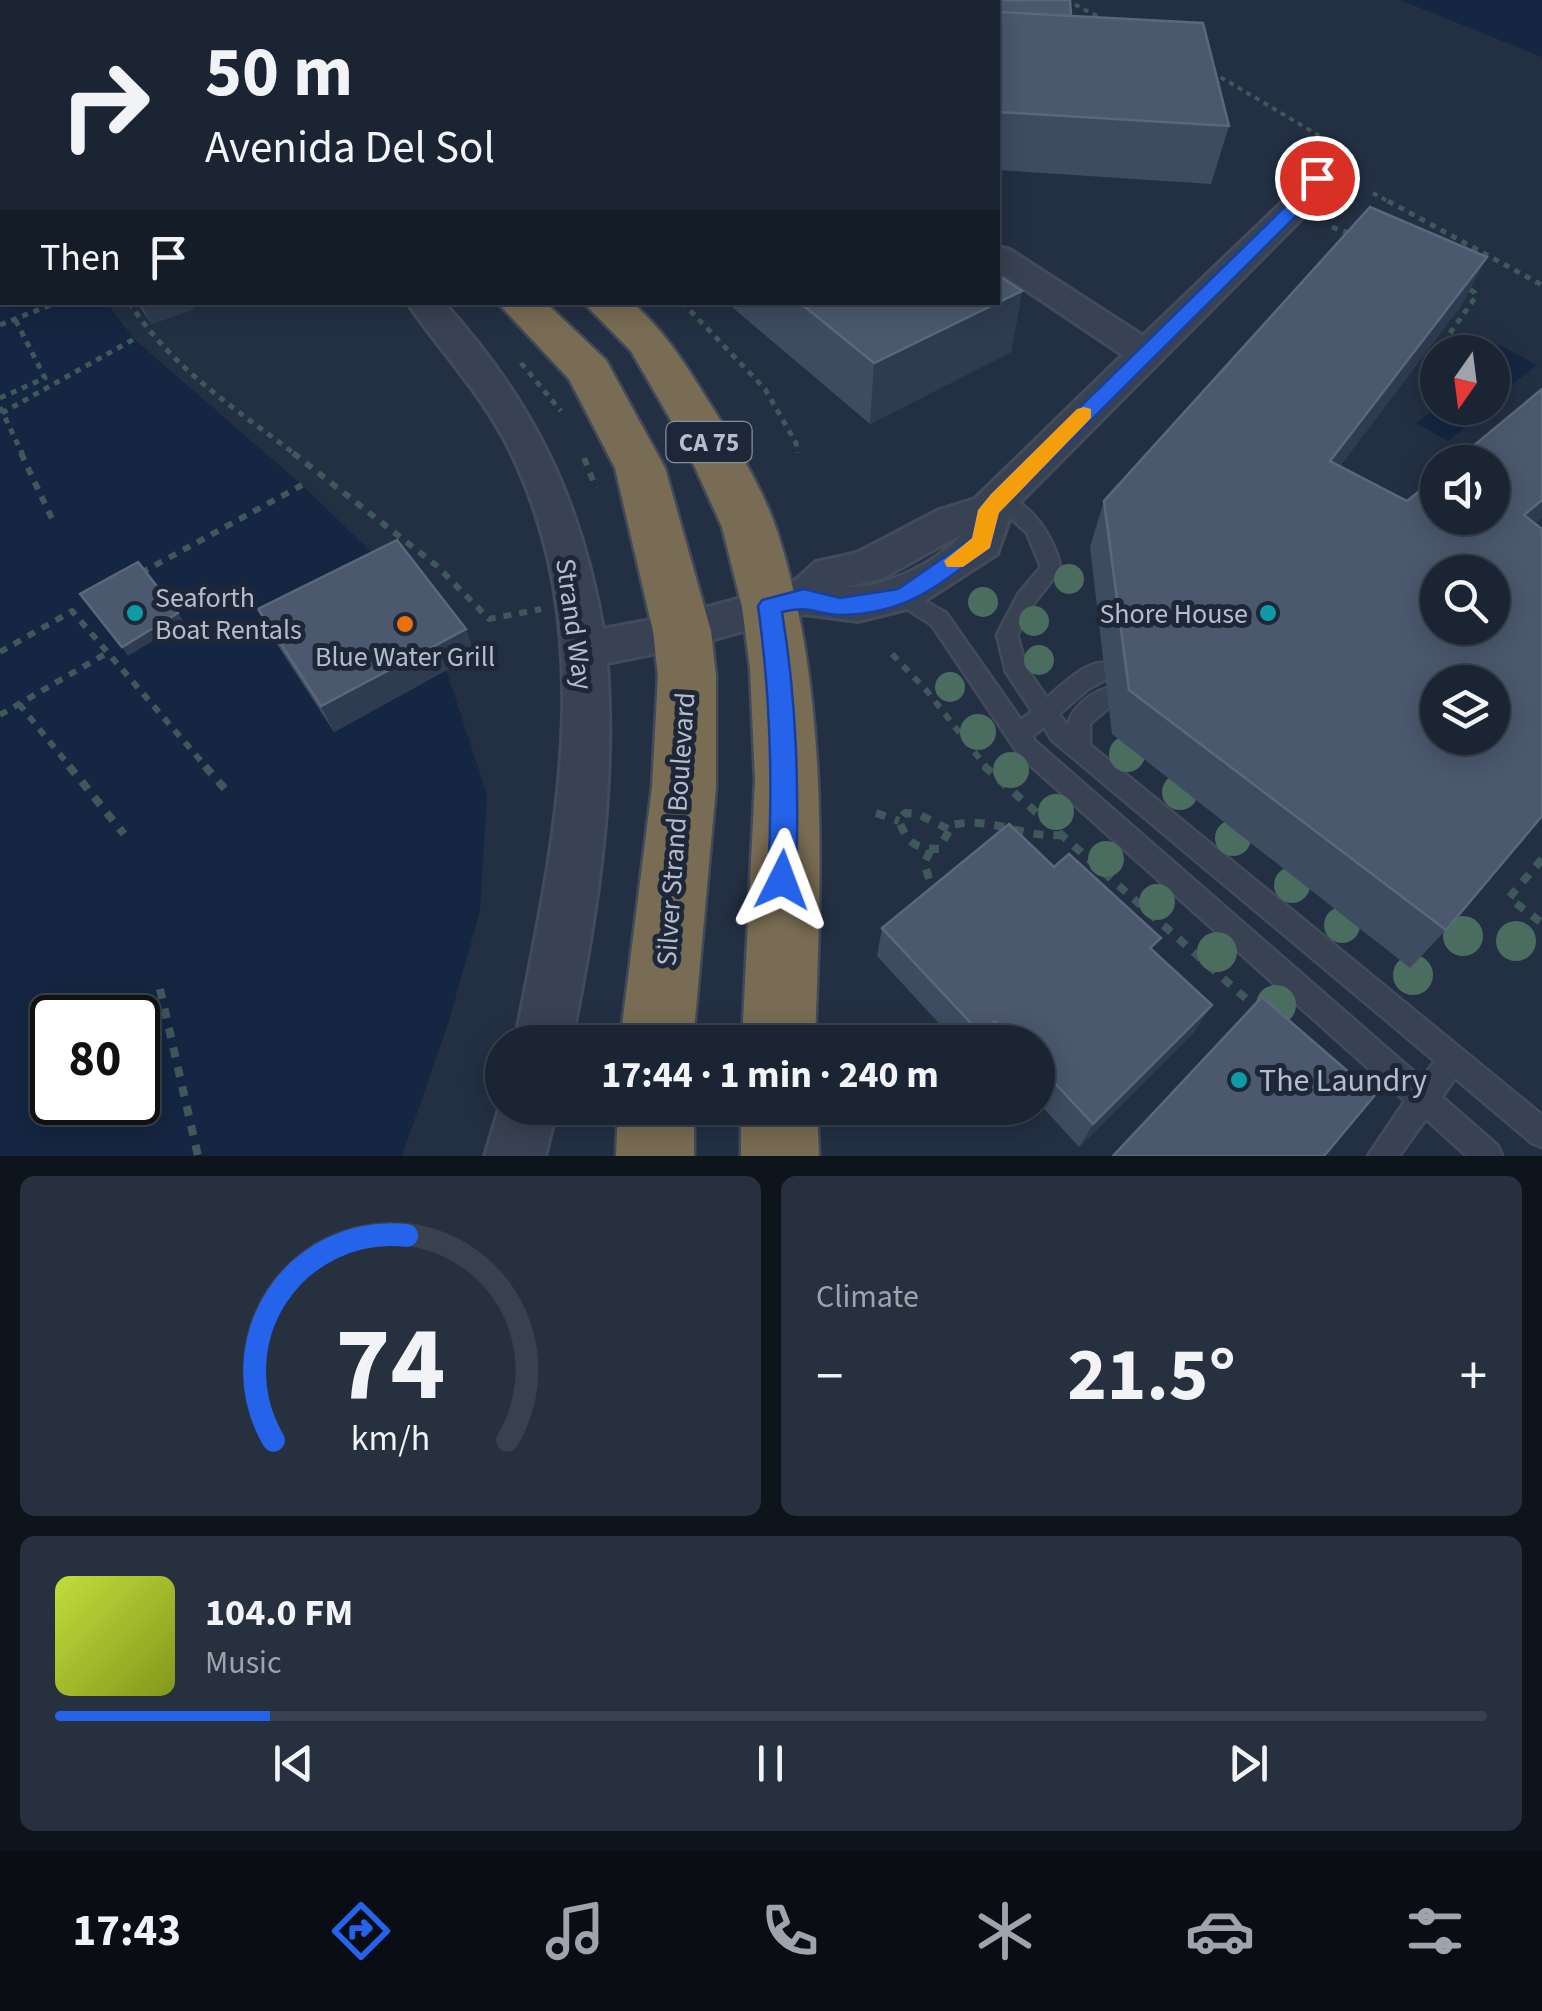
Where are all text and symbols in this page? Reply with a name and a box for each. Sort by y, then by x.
text: 50 m [205,23,353,123]
icon: right [40,40,170,170]
text: Avenida Del Sol [205,116,495,180]
pin [1275,136,1360,221]
icon: arrive [1290,151,1345,206]
icon: arrive [141,230,196,285]
text: Then [40,231,121,285]
north arrow [1420,335,1510,425]
map controls [1420,335,1510,755]
road number: CA 75 [666,422,752,462]
button: sound [1420,445,1510,535]
button: search [1420,555,1510,645]
street label: Strand Way [545,556,603,692]
place label: Seaforth Boat Rentals [155,578,302,650]
place label: Shore House [1099,594,1248,634]
marker: Seaforth Boat Rentals [124,602,146,624]
marker: Shore House [1257,602,1279,624]
marker: Blue Water Grill [394,613,416,635]
place label: Blue Water Grill [315,637,495,677]
button: layers [1420,665,1510,755]
street label: Silver Strand Boulevard [646,691,706,967]
position arrow [730,828,834,932]
speed limit sign: 80 [30,995,160,1125]
text: 17:44 · 1 min · 240 m [601,1048,939,1102]
place label: The Laundry [1259,1058,1427,1104]
marker: The Laundry [1228,1069,1250,1091]
text: Climate [816,1274,919,1320]
text: 74 [336,1292,445,1440]
text: 21.5° [1067,1322,1236,1429]
text: − [816,1338,843,1416]
text: + [1460,1338,1487,1416]
text: km/h [351,1413,430,1464]
text: 104.0 FM [205,1586,353,1640]
text: Music [205,1640,282,1686]
icon: previous [266,1736,321,1791]
icon: pause [743,1736,798,1791]
icon: next [1221,1736,1276,1791]
icon: directions [326,1896,396,1966]
icon: music [540,1896,610,1966]
icon: phone [755,1896,825,1966]
icon: climate [970,1896,1040,1966]
icon: car [1185,1896,1255,1966]
icon: filters [1400,1896,1470,1966]
text: 17:43 [72,1899,181,1963]

